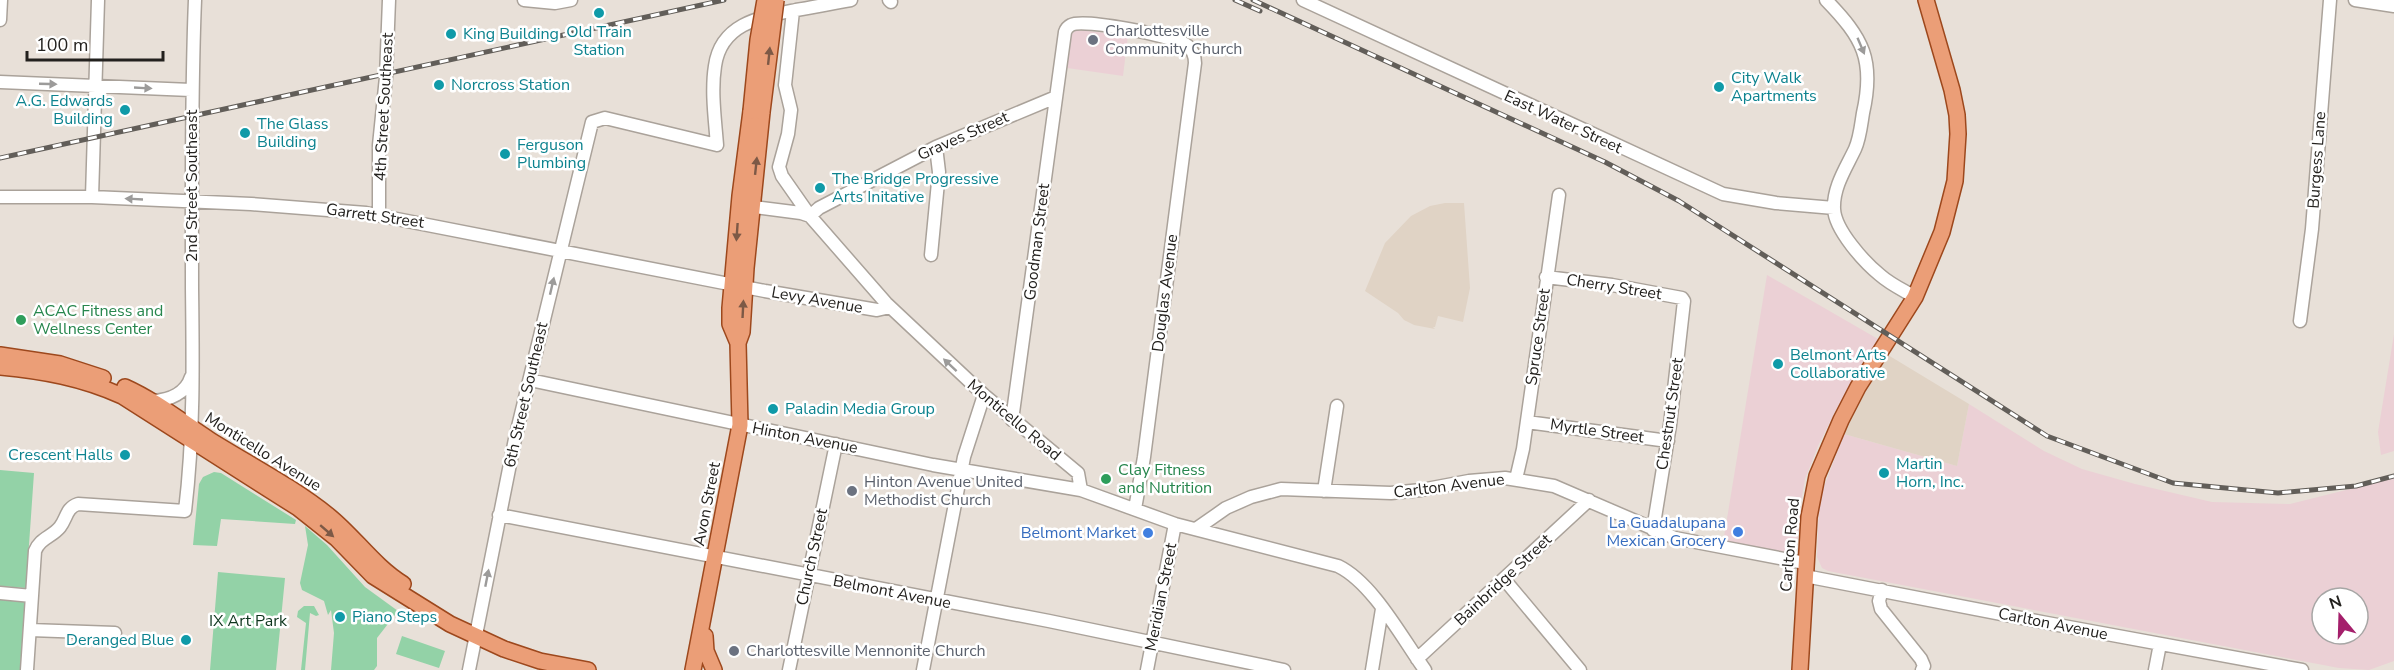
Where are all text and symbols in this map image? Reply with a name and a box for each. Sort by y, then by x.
marker: Old Train Station [592,6,606,20]
place label: Charlottesville Community Church [1105,20,1242,60]
place label: Old Train Station [566,21,632,61]
place label: King Building [463,23,559,45]
scale bar [27,24,164,62]
marker: King Building [444,27,458,41]
street label: 4th Street Southeast [369,32,399,182]
text: 100 m [36,33,88,57]
marker: Charlottesville Community Church [1086,33,1100,47]
one-way arrow [1856,37,1866,55]
one-way arrow [765,46,774,65]
place label: City Walk Apartments [1731,67,1817,107]
place label: Norcross Station [451,74,570,96]
marker: Norcross Station [432,78,446,92]
one-way arrow [38,79,57,88]
marker: City Walk Apartments [1712,80,1726,94]
one-way arrow [134,83,153,92]
street label: East Water Street [1500,85,1626,159]
place label: A.G. Edwards Building [16,90,113,130]
marker: A.G. Edwards Building [118,103,132,117]
street label: Graves Street [914,106,1012,166]
street label: 2nd Street Southeast [181,109,203,262]
street label: Burgess Lane [2303,111,2331,209]
place label: The Glass Building [257,113,329,153]
marker: The Glass Building [238,126,252,140]
place label: Ferguson Plumbing [517,134,586,174]
marker: Ferguson Plumbing [498,147,512,161]
one-way arrow [752,156,761,175]
place label: The Bridge Progressive Arts Initative [832,168,999,208]
marker: The Bridge Progressive Arts Initative [813,181,827,195]
street label: Goodman Street [1019,182,1055,302]
one-way arrow [125,194,144,204]
street label: Garrett Street [325,198,426,234]
one-way arrow [732,223,742,242]
street label: Douglas Avenue [1147,233,1183,353]
street label: Cherry Street [1565,269,1664,305]
one-way arrow [548,276,558,295]
street label: Levy Avenue [770,281,864,319]
street label: Spruce Street [1520,287,1556,387]
place label: ACAC Fitness and Wellness Center [33,300,163,340]
one-way arrow [738,300,748,319]
marker: ACAC Fitness and Wellness Center [14,313,28,327]
street label: 6th Street Southeast [499,320,554,470]
place label: Belmont Arts Collaborative [1790,344,1887,384]
street label: Chestnut Street [1651,356,1689,471]
marker: Belmont Arts Collaborative [1771,357,1785,371]
one-way arrow [943,359,958,372]
street label: Monticello Road [962,374,1066,466]
place label: Paladin Media Group [785,398,935,420]
marker: Paladin Media Group [766,402,780,416]
street label: Monticello Avenue [201,407,325,497]
street label: Myrtle Street [1549,414,1646,449]
street label: Hinton Avenue [750,417,860,459]
place label: Crescent Halls [8,444,113,466]
marker: Crescent Halls [118,448,132,462]
place label: Martin Horn, Inc. [1896,453,1964,493]
place label: Clay Fitness and Nutrition [1118,459,1212,499]
street label: Avon Street [688,460,726,548]
marker: Martin Horn, Inc. [1877,466,1891,480]
street label: Carlton Avenue [1392,468,1506,504]
place label: Hinton Avenue United Methodist Church [864,471,1023,511]
marker: Clay Fitness and Nutrition [1099,472,1113,486]
marker: Hinton Avenue United Methodist Church [845,484,859,498]
street label: Carlton Road [1775,497,1805,593]
street label: Church Street [791,506,833,608]
place label: La Guadalupana Mexican Grocery [1606,512,1727,552]
place label: Belmont Market [1021,522,1136,544]
one-way arrow [319,524,334,537]
marker: La Guadalupana Mexican Grocery [1731,525,1745,539]
marker: Belmont Market [1141,526,1155,540]
street label: Bainbridge Street [1449,529,1557,631]
street label: Meridian Street [1140,541,1182,653]
one-way arrow [483,569,492,588]
street label: Belmont Avenue [831,570,953,614]
north arrow [2310,586,2370,646]
text: N [2326,590,2345,615]
street label: Carlton Avenue [1996,603,2110,645]
place label: Piano Steps [352,606,437,628]
park label: IX Art Park [209,610,288,632]
marker: Piano Steps [333,610,347,624]
place label: Deranged Blue [66,629,174,651]
marker: Deranged Blue [179,633,193,647]
place label: Charlottesville Mennonite Church [746,640,986,662]
marker: Charlottesville Mennonite Church [727,644,741,658]

